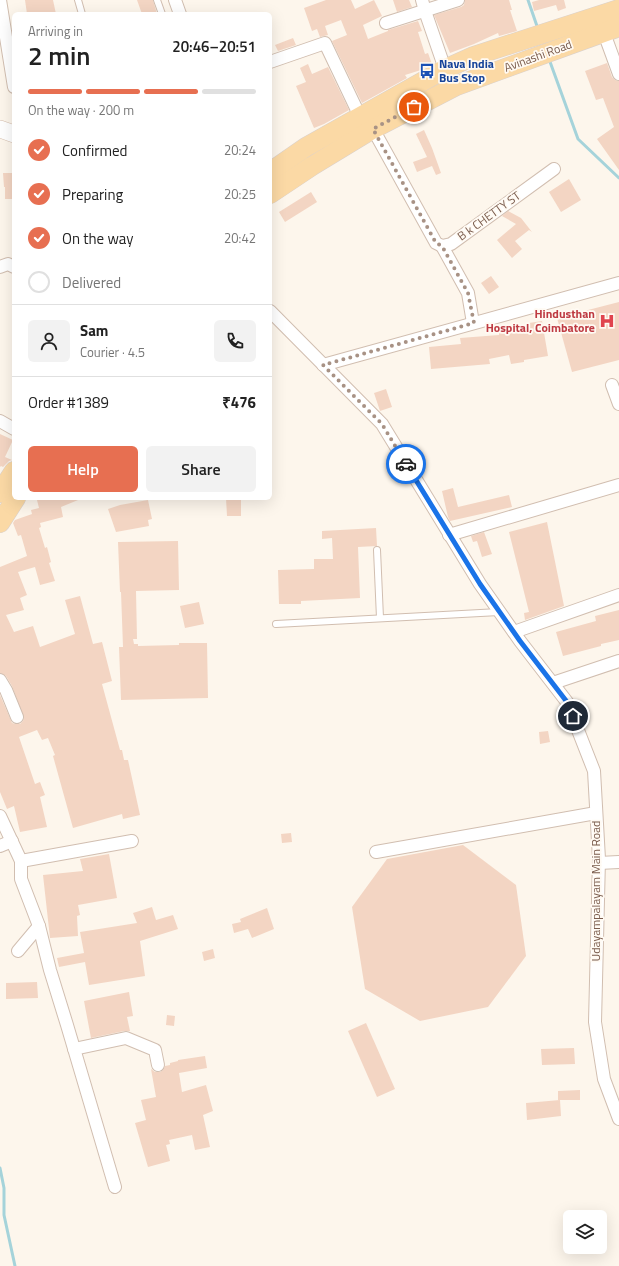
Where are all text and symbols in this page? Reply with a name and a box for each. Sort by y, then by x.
text: Arriving in [28,21,83,41]
street label: Avinashi Road [501,34,574,77]
text: 20:46–20:51 [172,35,256,58]
text: 2 min [28,36,91,75]
place label: Nava India Bus Stop [439,54,494,87]
bus stop icon: Nava India Bus Stop [418,62,436,80]
pin [397,90,431,124]
icon: bag [403,96,425,118]
text: On the way · 200 m [28,100,134,120]
icon: check [28,139,50,161]
text: Confirmed [62,139,127,162]
text: 20:24 [224,140,256,160]
icon: check [28,183,50,205]
text: Preparing [62,183,123,206]
text: 20:25 [224,184,256,204]
street label: B k CHETTY ST [453,186,525,245]
icon: check [28,227,50,249]
text: On the way [62,227,134,250]
text: 20:42 [224,228,256,248]
text: Delivered [62,271,121,294]
place label: Hindusthan Hospital, Coimbatore [486,304,595,337]
hospital icon: Hindusthan Hospital, Coimbatore [598,312,616,330]
text: Sam [80,319,108,342]
button: person [28,320,70,362]
button: phone [214,320,256,362]
text: Courier · 4.5 [80,342,145,362]
text: Order #1389 [28,391,109,414]
text: ₹476 [222,391,256,414]
courier [386,444,426,484]
button: Help [28,446,138,492]
button: Share [146,446,256,492]
icon: car [395,453,417,475]
pin [556,699,590,733]
icon: home [562,705,584,727]
street label: Udayampalayam Main Road [586,821,605,961]
map controls [563,1210,607,1254]
button: layers [563,1210,607,1254]

